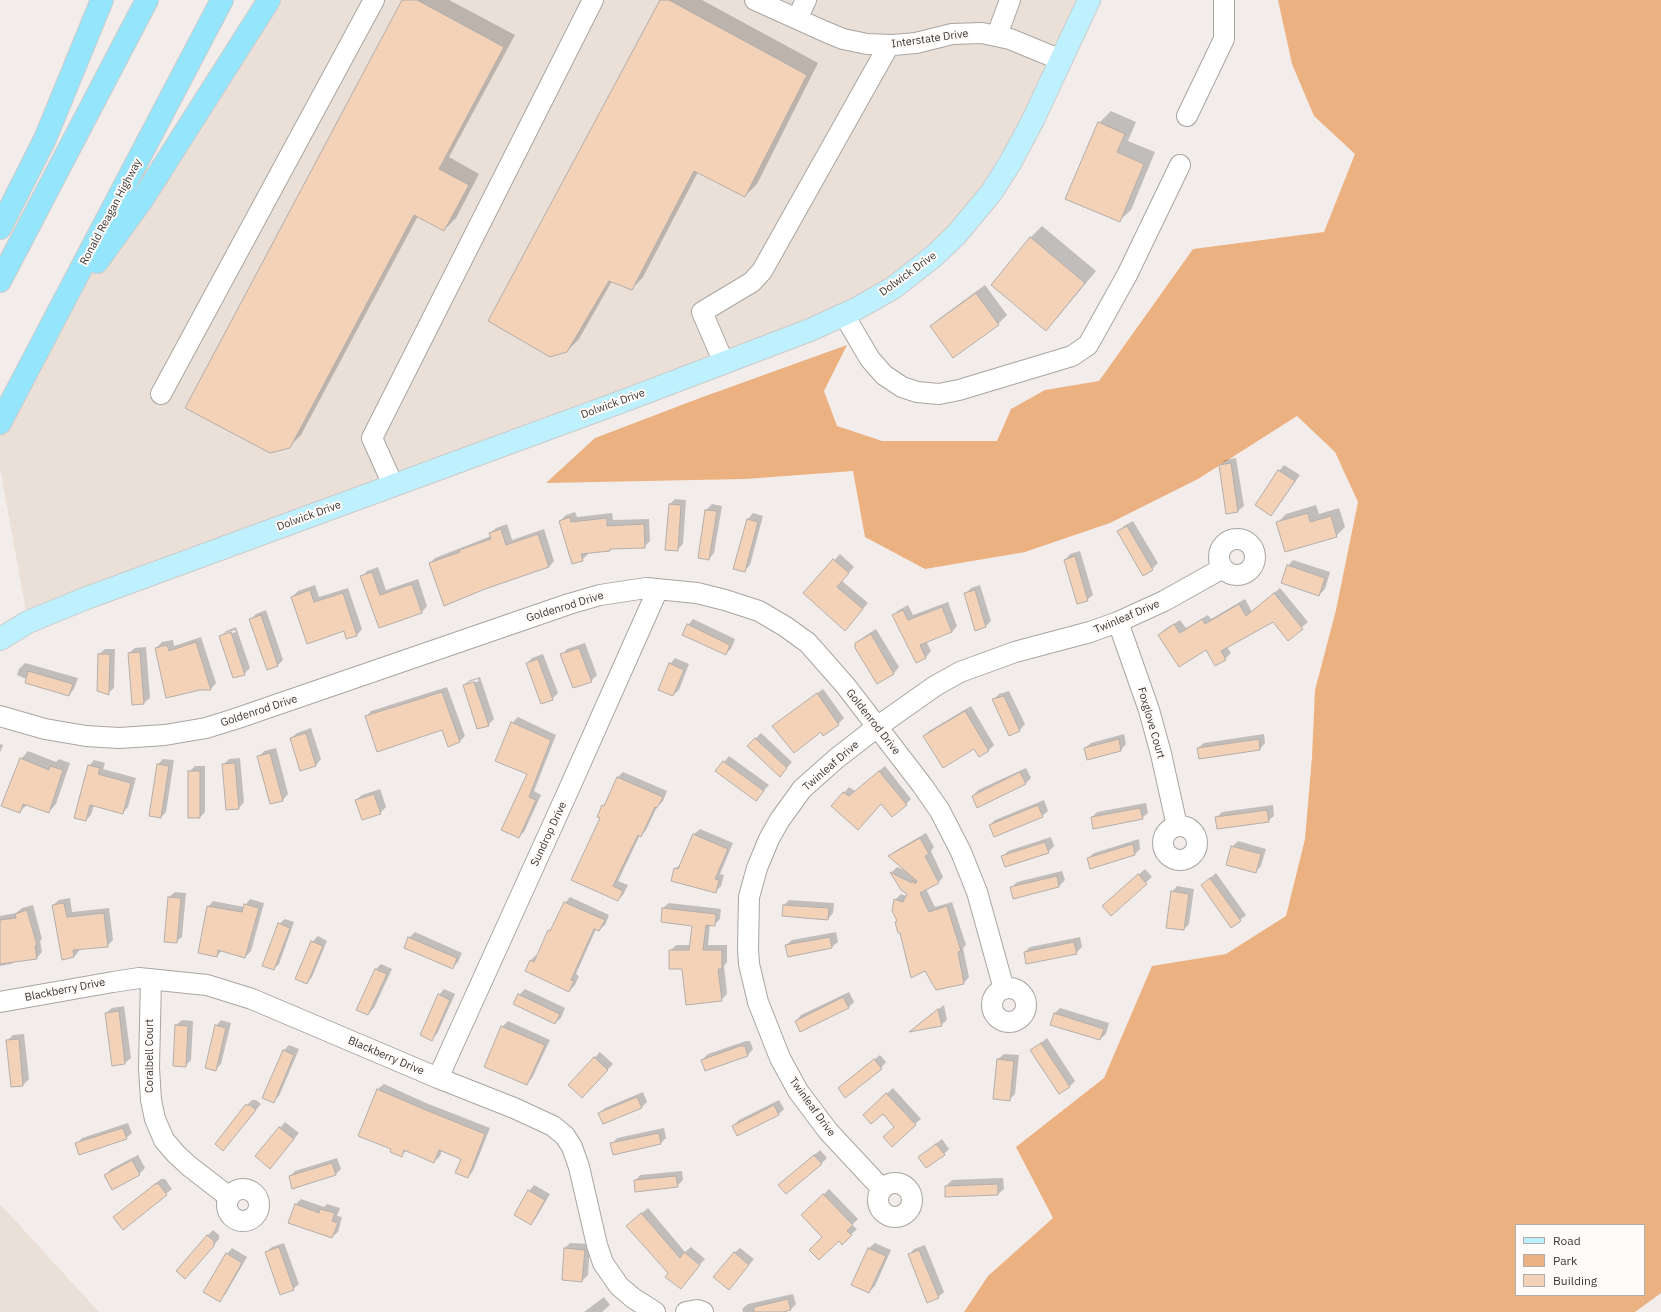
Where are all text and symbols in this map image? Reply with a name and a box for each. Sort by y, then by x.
street label: Interstate Drive [891,27,969,51]
street label: Ronald Reagan Highway [77,157,145,267]
street label: Dolwick Drive [877,249,939,299]
street label: Dolwick Drive [579,386,647,422]
street label: Dolwick Drive [275,498,343,534]
street label: Goldenrod Drive [525,589,605,625]
street label: Twinleaf Drive [1092,597,1162,637]
street label: Goldenrod Drive [843,686,903,758]
street label: Foxglove Court [1135,686,1167,760]
street label: Goldenrod Drive [219,692,299,730]
street label: Twinleaf Drive [800,738,862,794]
street label: Sundrop Drive [528,800,570,868]
street label: Blackberry Drive [24,976,106,1004]
street label: Coralbell Court [143,1019,157,1093]
street label: Blackberry Drive [346,1034,426,1078]
street label: Twinleaf Drive [786,1075,838,1139]
legend [1515,1224,1645,1296]
text: Road [1553,1233,1581,1248]
text: Park [1553,1253,1577,1268]
text: Building [1553,1273,1597,1288]

